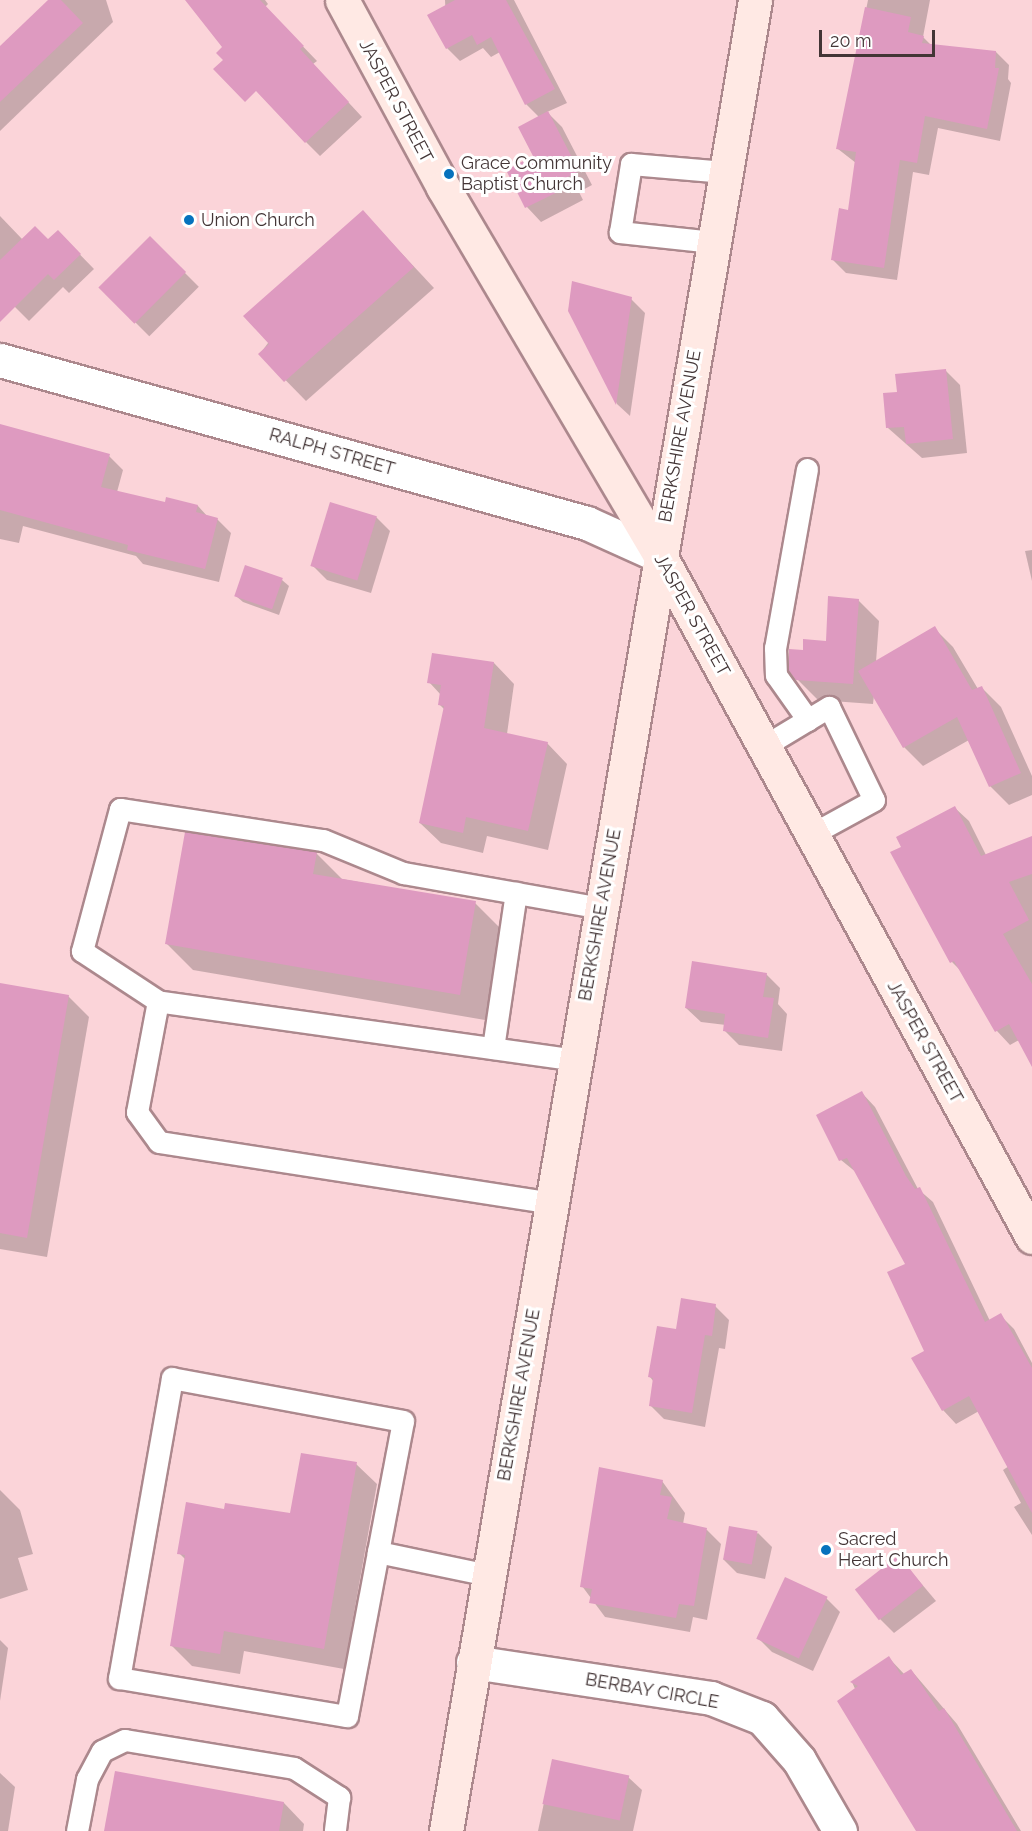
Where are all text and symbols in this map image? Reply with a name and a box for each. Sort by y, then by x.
scale bar [822,18,938,56]
text: 20 m [830,30,872,51]
street label: JASPER STREET [354,36,438,166]
place label: Grace Community Baptist Church [461,153,612,195]
marker: Grace Community Baptist Church [442,167,456,181]
place label: Union Church [201,209,315,231]
marker: Union Church [182,213,196,227]
street label: BERKSHIRE AVENUE [654,348,706,524]
street label: RALPH STREET [267,424,397,480]
street label: JASPER STREET [650,550,734,680]
street label: BERKSHIRE AVENUE [574,827,626,1003]
street label: JASPER STREET [883,977,967,1107]
street label: BERKSHIRE AVENUE [493,1307,545,1483]
place label: Sacred Heart Church [838,1529,948,1572]
marker: Sacred Heart Church [819,1543,833,1557]
street label: BERBAY CIRCLE [583,1669,721,1713]

